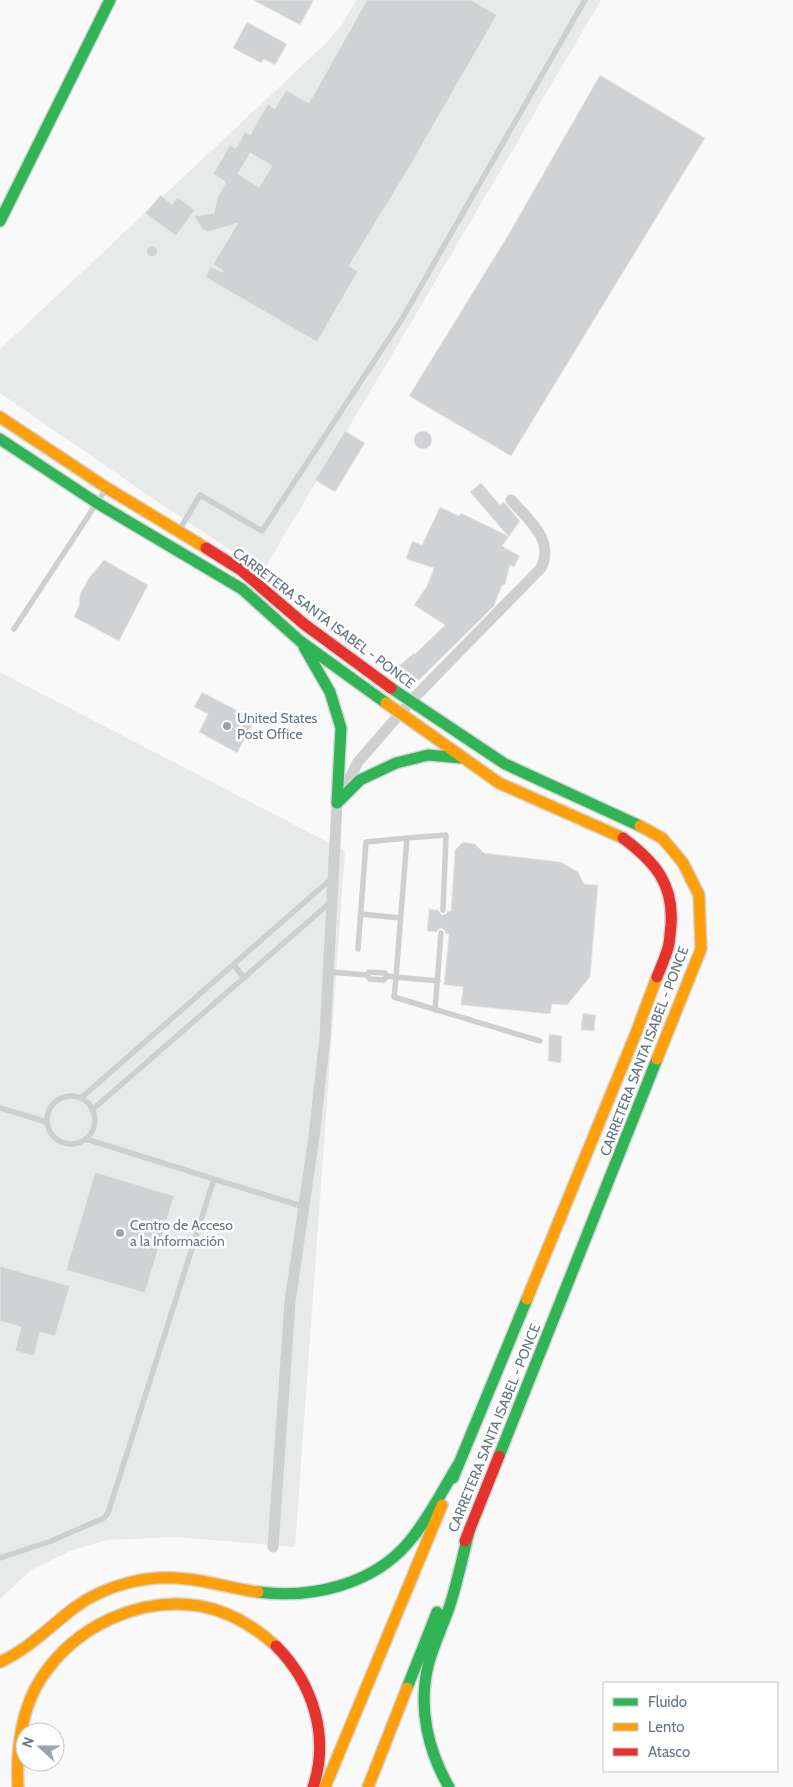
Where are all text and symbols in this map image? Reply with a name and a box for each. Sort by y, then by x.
street label: CARRETERA SANTA ISABEL - PONCE [229,544,419,693]
place label: United States Post Office [237,709,318,743]
marker: United States Post Office [221,720,233,732]
street label: CARRETERA SANTA ISABEL - PONCE [596,943,692,1158]
place label: Centro de Acceso a la Información [130,1216,233,1250]
marker: Centro de Acceso a la Información [114,1227,126,1239]
street label: CARRETERA SANTA ISABEL - PONCE [444,1321,544,1535]
legend [603,1682,778,1772]
text: Fluido [648,1693,687,1711]
text: Lento [648,1718,685,1736]
north arrow [15,1722,65,1772]
text: N [18,1734,38,1750]
text: Atasco [648,1743,690,1761]

